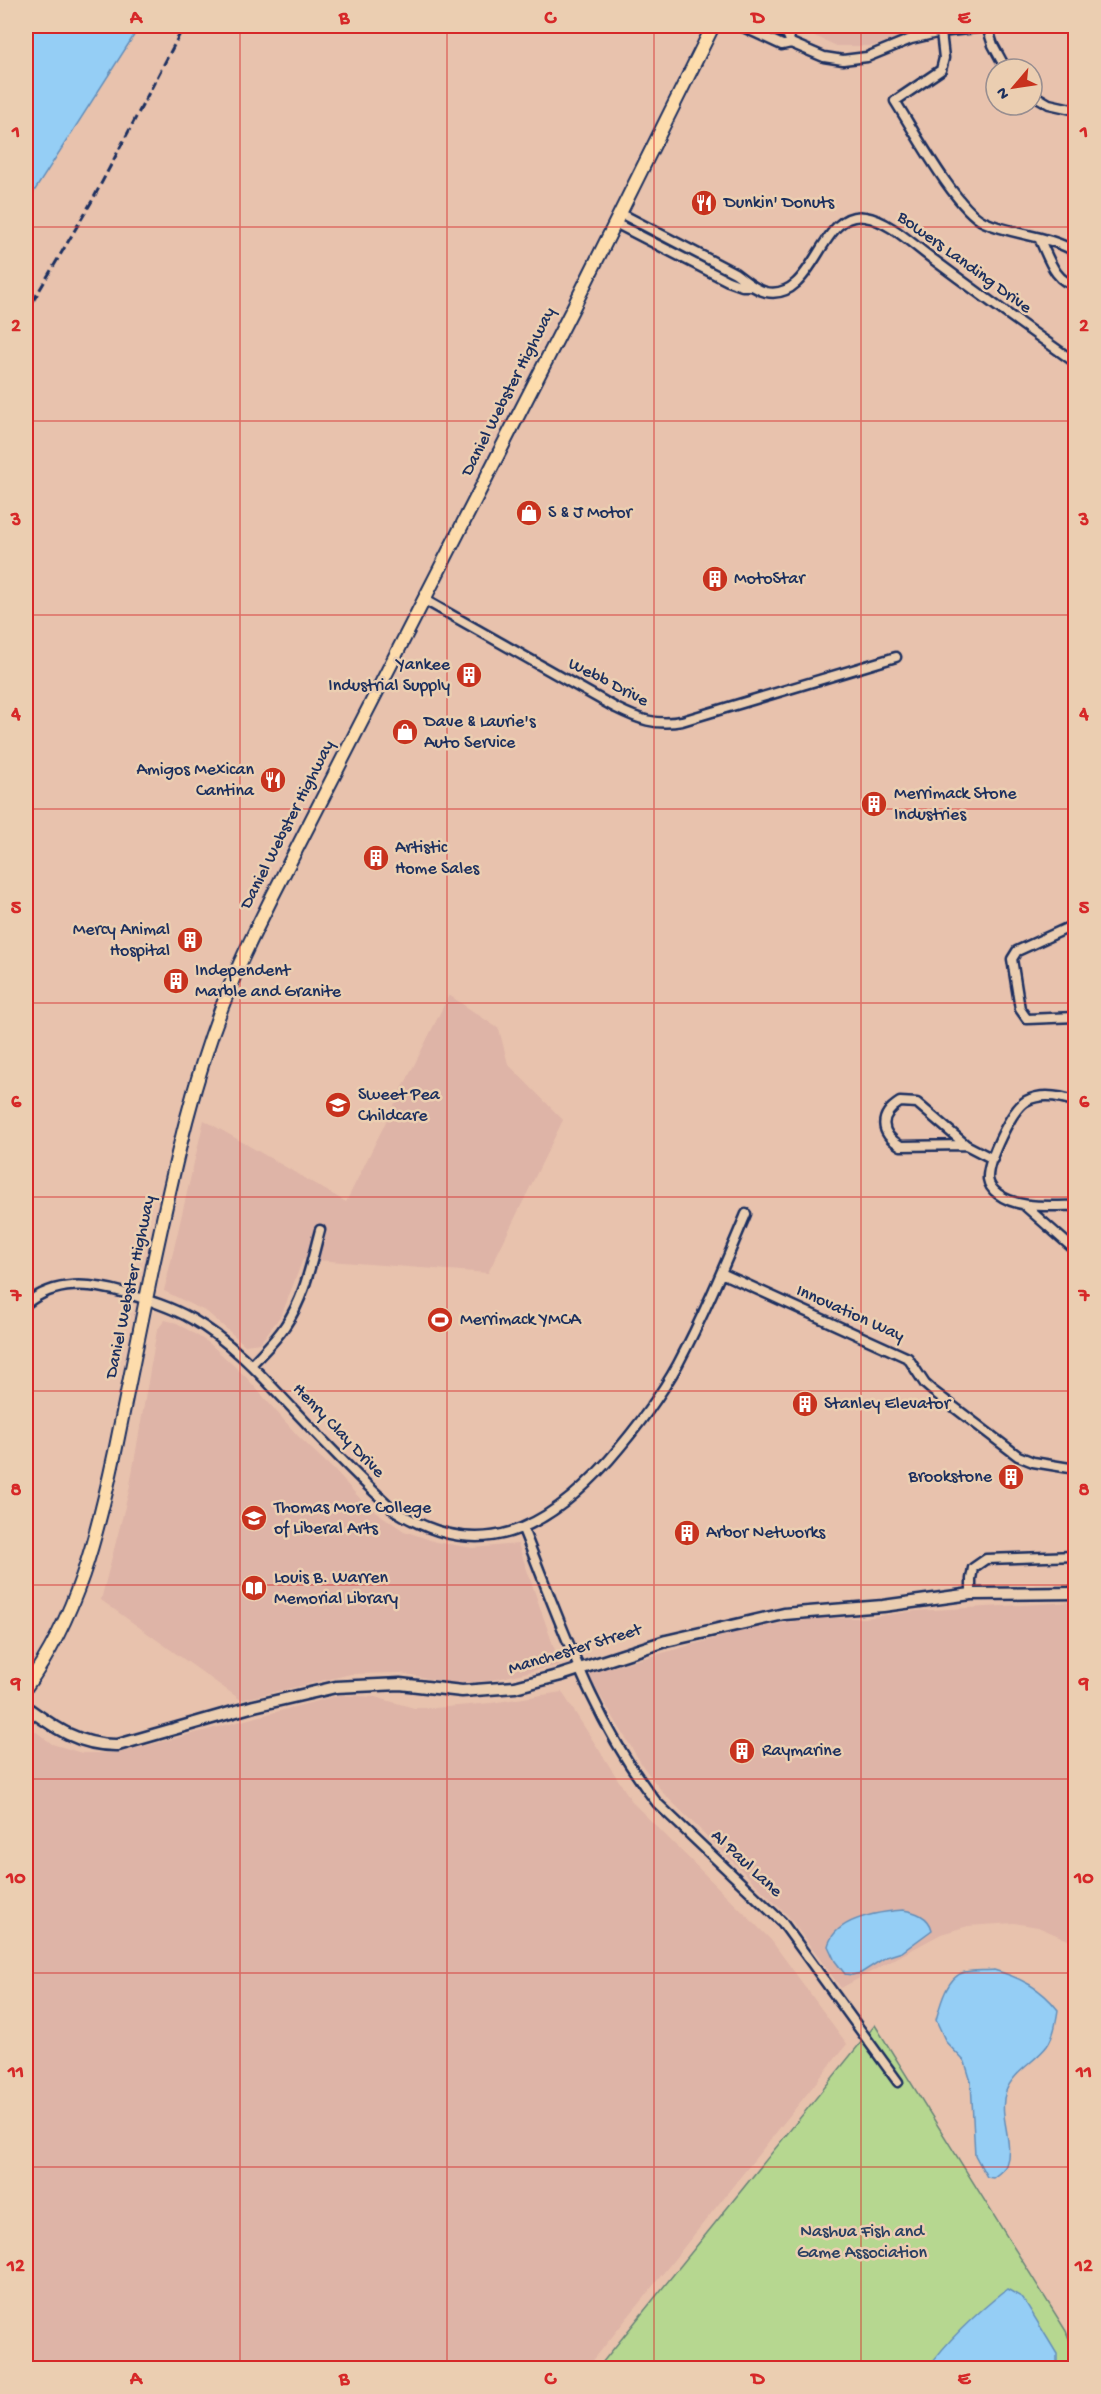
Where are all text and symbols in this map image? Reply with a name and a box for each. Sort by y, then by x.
text: A [129,8,144,31]
text: B [338,8,350,31]
text: C [544,8,558,31]
text: D [749,8,765,31]
text: E [958,8,972,31]
north arrow [984,57,1044,117]
text: N [993,83,1015,102]
text: 1 [11,122,20,145]
text: 1 [1079,122,1088,145]
restaurant icon: Dunkin' Donuts [689,188,719,218]
place label: Dunkin' Donuts [723,193,835,214]
street label: Bowers Landing Drive [892,207,1036,319]
street label: Daniel Webster Highway [457,304,561,481]
text: 2 [11,316,21,339]
text: 2 [1079,316,1089,339]
shop icon: S & J Motor [514,498,544,528]
place label: S & J Motor [548,503,633,524]
text: 3 [10,510,21,533]
text: 3 [1078,510,1089,533]
building icon: MotoStar [700,564,730,594]
place label: MotoStar [734,569,806,590]
street label: Webb Drive [564,654,652,712]
place label: Yankee Industrial Supply [328,655,451,697]
building icon: Yankee Industrial Supply [454,660,484,690]
text: 4 [10,704,21,727]
text: 4 [1078,704,1089,727]
place label: Dave & Laurie's Auto Service [423,712,537,754]
shop icon: Dave & Laurie's Auto Service [390,717,420,747]
street label: Daniel Webster Highway [236,737,340,914]
place label: Amigos Mexican Cantina [136,760,255,802]
restaurant icon: Amigos Mexican Cantina [258,765,288,795]
place label: Merrimack Stone Industries [894,784,1017,826]
building icon: Merrimack Stone Industries [859,789,889,819]
place label: Artistic Home Sales [395,838,481,880]
building icon: Artistic Home Sales [361,843,391,873]
text: 5 [11,898,22,921]
text: 5 [1079,898,1090,921]
place label: Mercy Animal Hospital [73,920,170,962]
building icon: Mercy Animal Hospital [175,925,205,955]
place label: Independent Marble and Granite [195,961,342,1003]
building icon: Independent Marble and Granite [161,966,191,996]
place label: Sweet Pea Childcare [358,1085,441,1127]
school or university icon: Sweet Pea Childcare [323,1090,353,1120]
text: 6 [11,1092,22,1115]
text: 6 [1079,1092,1090,1115]
street label: Daniel Webster Highway [101,1193,161,1381]
street label: Innovation Way [793,1281,908,1347]
text: 7 [10,1286,23,1309]
text: 7 [1078,1286,1091,1309]
sports icon: Merrimack YMCA [425,1305,455,1335]
place label: Merrimack YMCA [460,1310,582,1331]
street label: Henry Clay Drive [287,1379,389,1483]
building icon: Stanley Elevator [790,1389,820,1419]
place label: Stanley Elevator [824,1394,952,1415]
building icon: Brookstone [996,1462,1026,1492]
place label: Brookstone [908,1467,993,1488]
text: 8 [11,1480,22,1503]
text: 8 [1079,1480,1090,1503]
place label: Thomas More College of Liberal Arts [273,1498,432,1540]
school or university icon: Thomas More College of Liberal Arts [239,1503,269,1533]
building icon: Arbor Networks [672,1518,702,1548]
place label: Arbor Networks [706,1523,827,1544]
place label: Louis B. Warren Memorial Library [274,1568,398,1610]
library icon: Louis B. Warren Memorial Library [239,1573,269,1603]
street label: Manchester Street [506,1619,646,1680]
text: 9 [10,1674,21,1697]
text: 9 [1078,1674,1089,1697]
building icon: Raymarine [727,1736,757,1766]
place label: Raymarine [762,1741,842,1762]
street label: Al Paul Lane [706,1826,787,1903]
text: 10 [5,1868,26,1891]
text: 10 [1073,1868,1094,1891]
text: 11 [7,2062,24,2085]
text: 11 [1075,2062,1092,2085]
park label: Nashua Fish and Game Association [797,2222,927,2264]
text: 12 [6,2256,25,2279]
text: 12 [1074,2256,1093,2279]
text: A [129,2369,144,2392]
text: B [338,2369,350,2392]
text: C [544,2369,558,2392]
text: D [749,2369,765,2392]
text: E [958,2369,972,2392]

